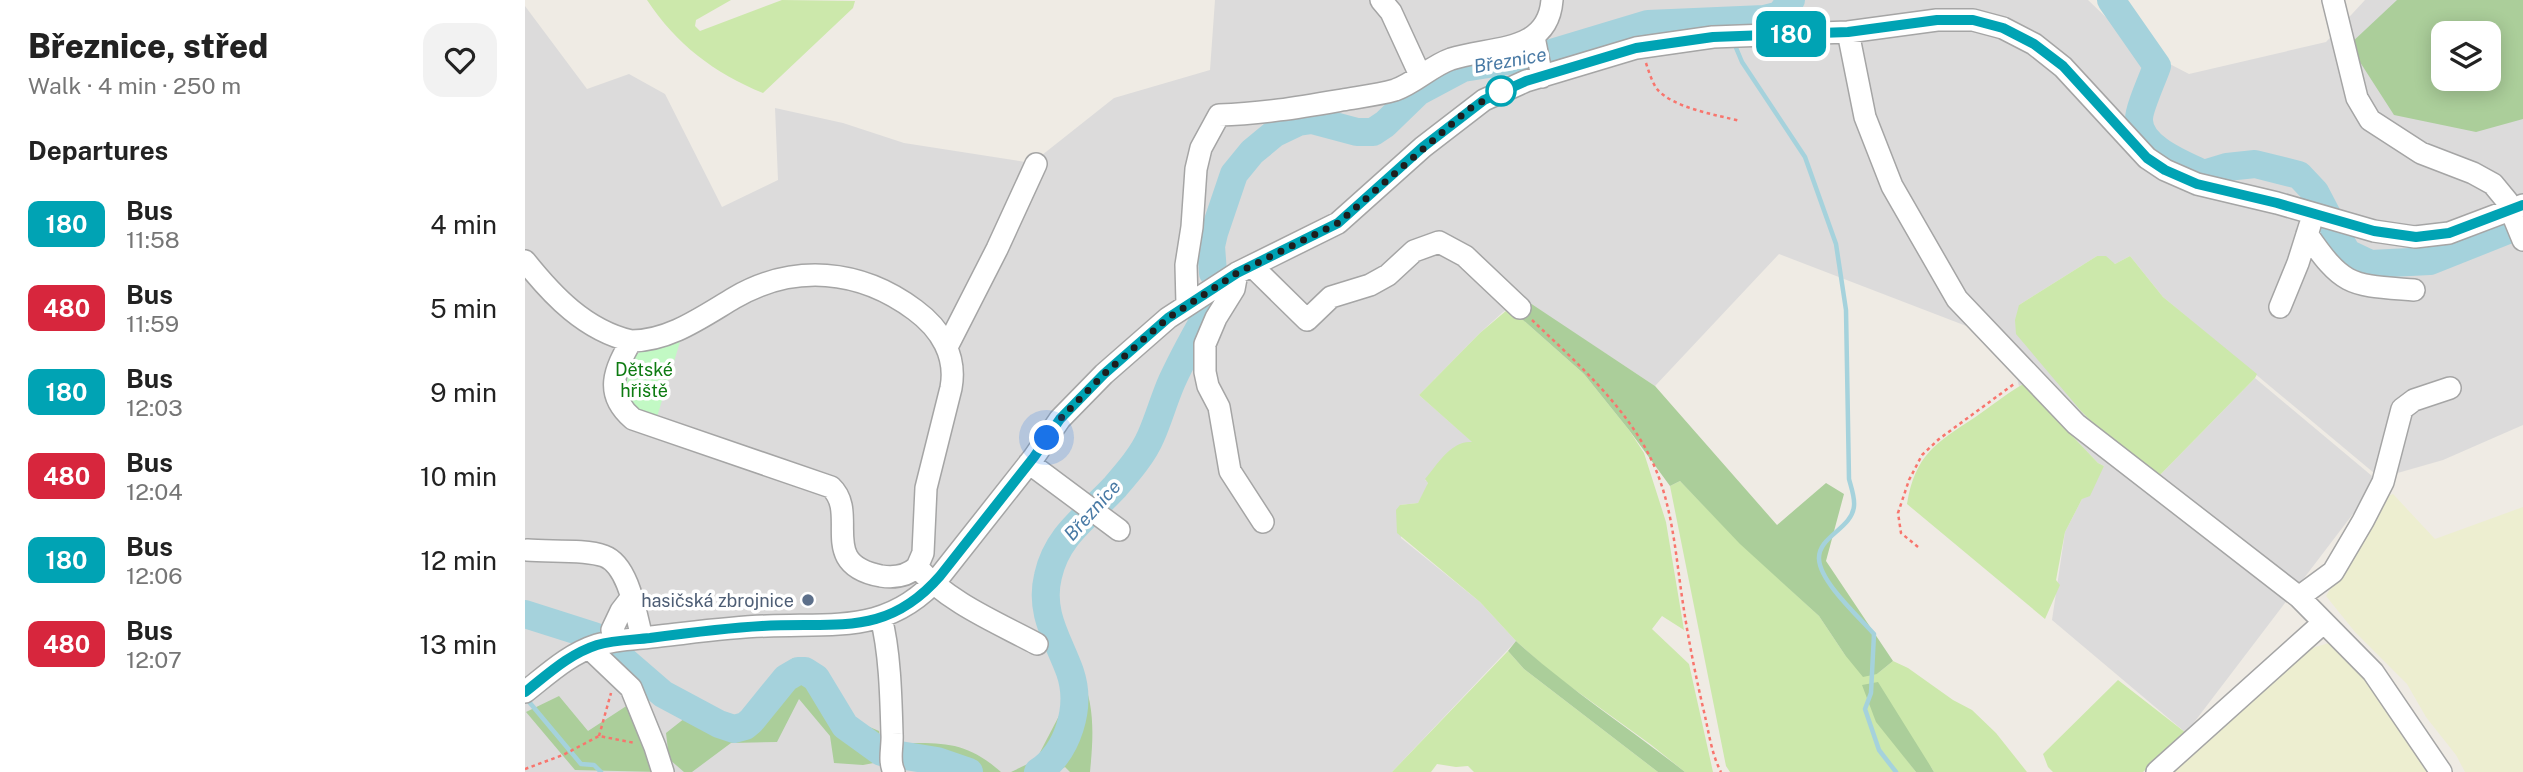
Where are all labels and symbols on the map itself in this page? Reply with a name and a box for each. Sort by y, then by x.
line badge: 180 [1751,11,1831,57]
water label: Březnice [1472,43,1548,77]
unlabelled marker [1486,76,1516,106]
park label: Dětské hřiště [615,359,673,401]
your location [1029,420,1064,455]
water label: Březnice [1059,475,1125,545]
place label: hasičská zbrojnice [641,590,794,611]
marker: hasičská zbrojnice [800,592,816,608]

